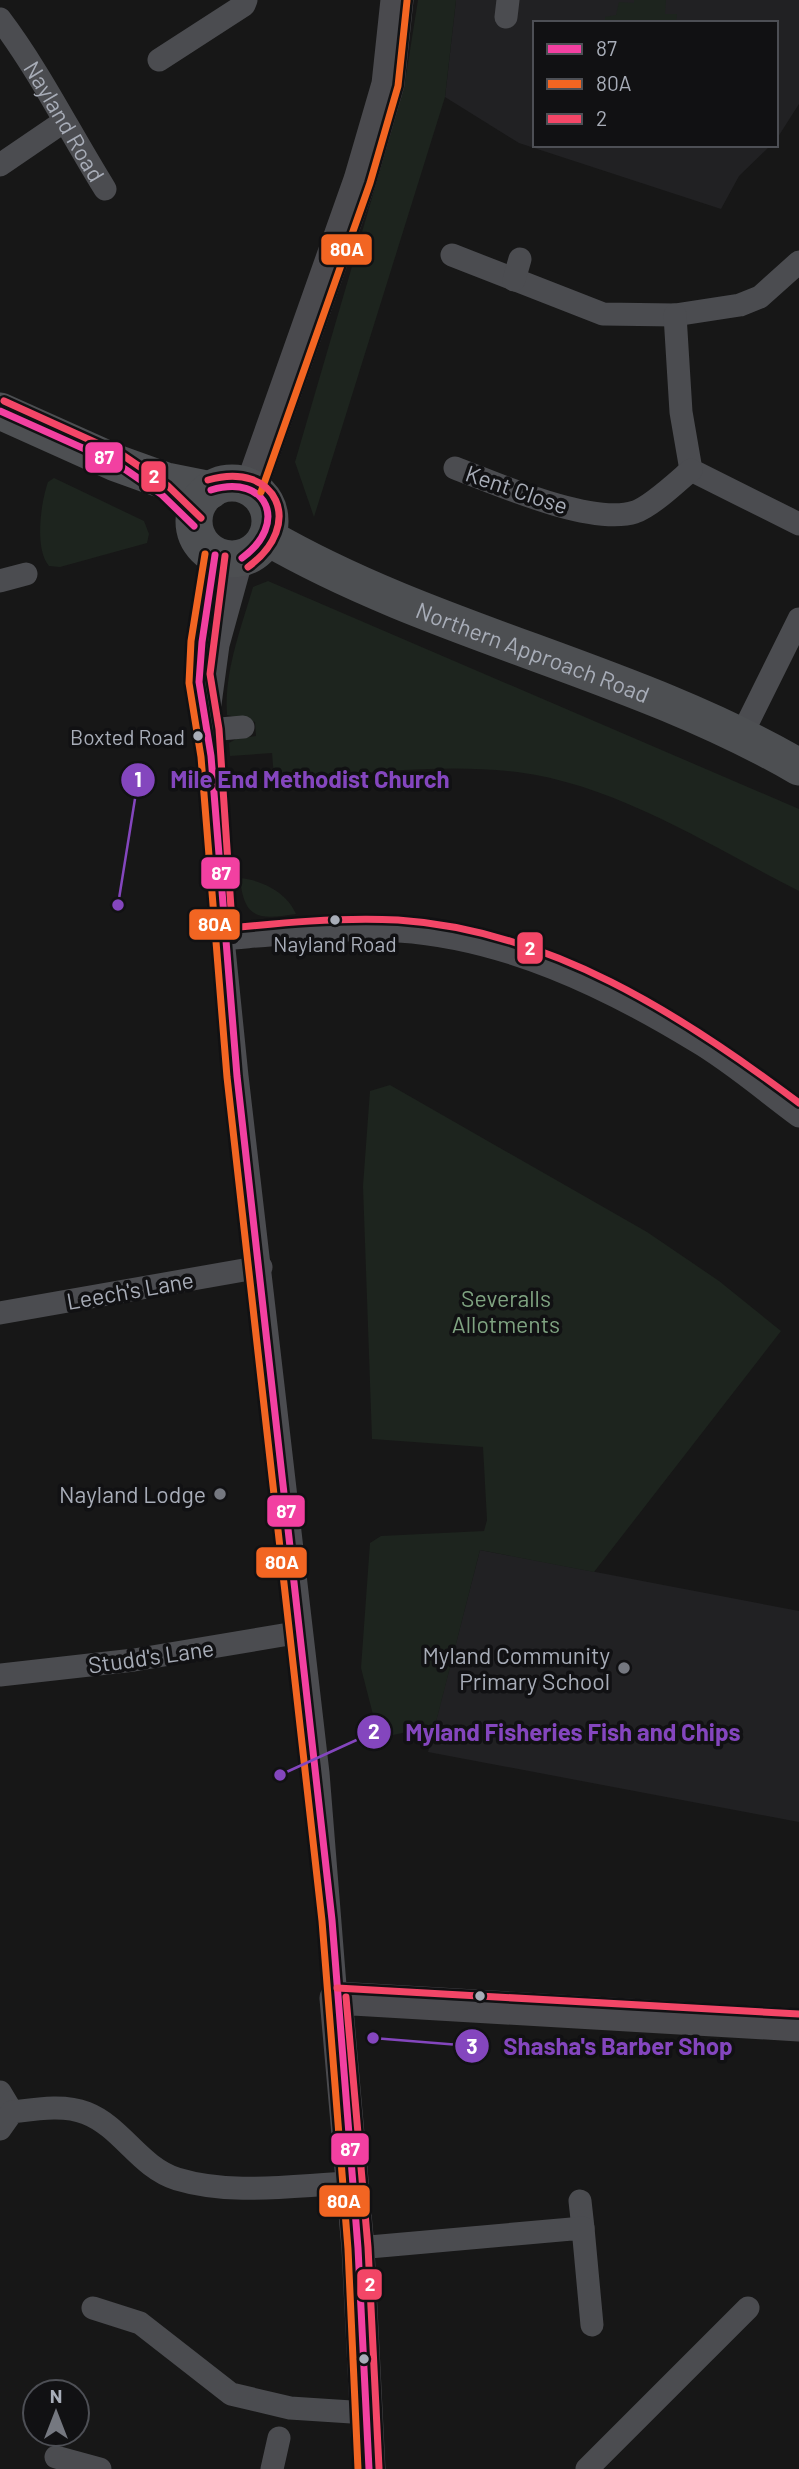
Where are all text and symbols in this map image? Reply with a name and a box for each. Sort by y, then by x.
legend [533,21,778,147]
text: 87 [596,35,617,60]
street label: Nayland Road [18,56,111,187]
text: 80A [596,70,632,95]
text: 2 [596,105,607,130]
line badge: 80A [320,233,373,266]
text: 80A [330,237,364,260]
line badge: 87 [84,441,124,474]
text: 87 [94,445,114,468]
street label: Kent Close [462,458,572,520]
line badge: 2 [140,460,167,493]
text: 2 [149,464,159,487]
street label: Northern Approach Road [412,595,654,708]
place label: Boxted Road [70,724,185,749]
marker: Boxted Road [191,729,205,743]
callout: Mile End Methodist Church [121,757,463,802]
text: Mile End Methodist Church [170,764,450,793]
text: 1 [134,766,142,791]
line badge: 87 [200,856,241,890]
text: 87 [211,861,231,884]
line badge: 80A [188,908,241,941]
text: 80A [198,912,232,935]
marker: Nayland Road [328,913,342,927]
place label: Nayland Road [273,931,397,956]
line badge: 2 [516,931,544,965]
text: 2 [525,936,535,959]
street label: Leech's Lane [64,1265,196,1315]
park label: Severalls Allotments [452,1284,560,1338]
place label: Nayland Lodge [59,1480,206,1508]
marker: Nayland Lodge [212,1486,228,1502]
line badge: 87 [266,1494,306,1528]
text: 87 [276,1499,296,1522]
line badge: 80A [255,1546,308,1579]
text: 80A [265,1550,299,1573]
street label: Studd's Lane [86,1633,216,1679]
place label: Myland Community Primary School [422,1641,610,1695]
marker: Myland Community Primary School [616,1660,632,1676]
callout: Myland Fisheries Fish and Chips [356,1710,755,1755]
text: Myland Fisheries Fish and Chips [405,1717,741,1746]
text: 2 [368,1718,380,1743]
unlabelled marker [473,1989,487,2003]
callout: Shasha's Barber Shop [454,2024,747,2069]
text: Shasha's Barber Shop [503,2031,733,2060]
text: 3 [466,2033,478,2058]
line badge: 87 [330,2132,370,2166]
text: 87 [340,2137,360,2160]
line badge: 80A [318,2184,371,2218]
text: 80A [327,2189,361,2212]
line badge: 2 [356,2268,383,2301]
text: 2 [365,2272,375,2295]
unlabelled marker [357,2352,371,2366]
north arrow [21,2378,91,2448]
text: N [50,2384,62,2407]

